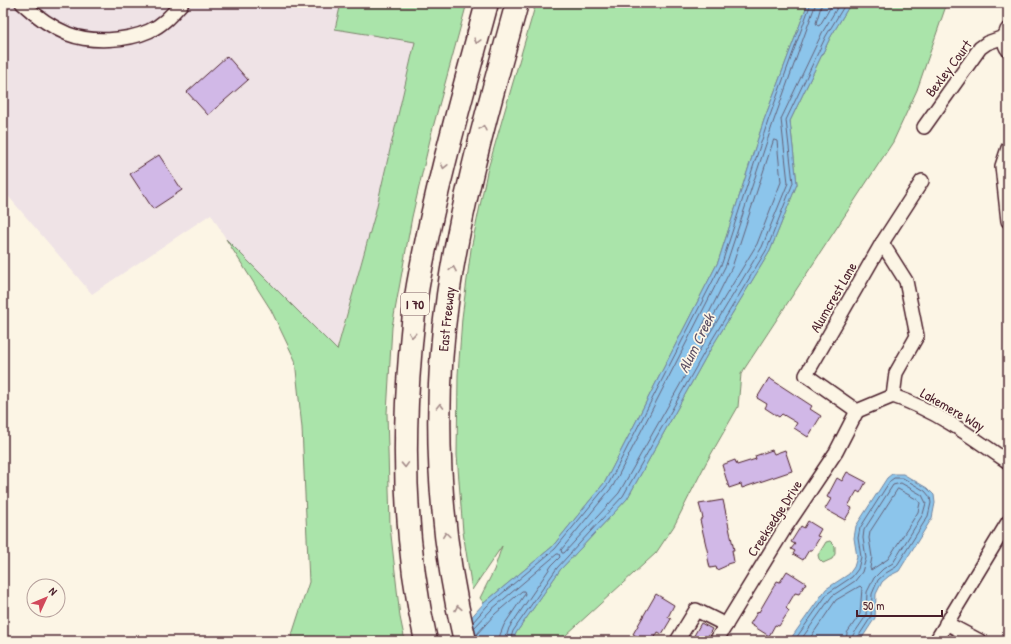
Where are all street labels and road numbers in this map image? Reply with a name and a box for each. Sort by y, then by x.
street label: Bexley Court [920,36,977,101]
street label: Alumcrest Lane [805,258,861,336]
street label: East Freeway [433,286,460,352]
road number: I 70 [401,293,429,315]
street label: Lakemere Way [917,383,989,436]
street label: Creeksedge Drive [742,476,807,561]

